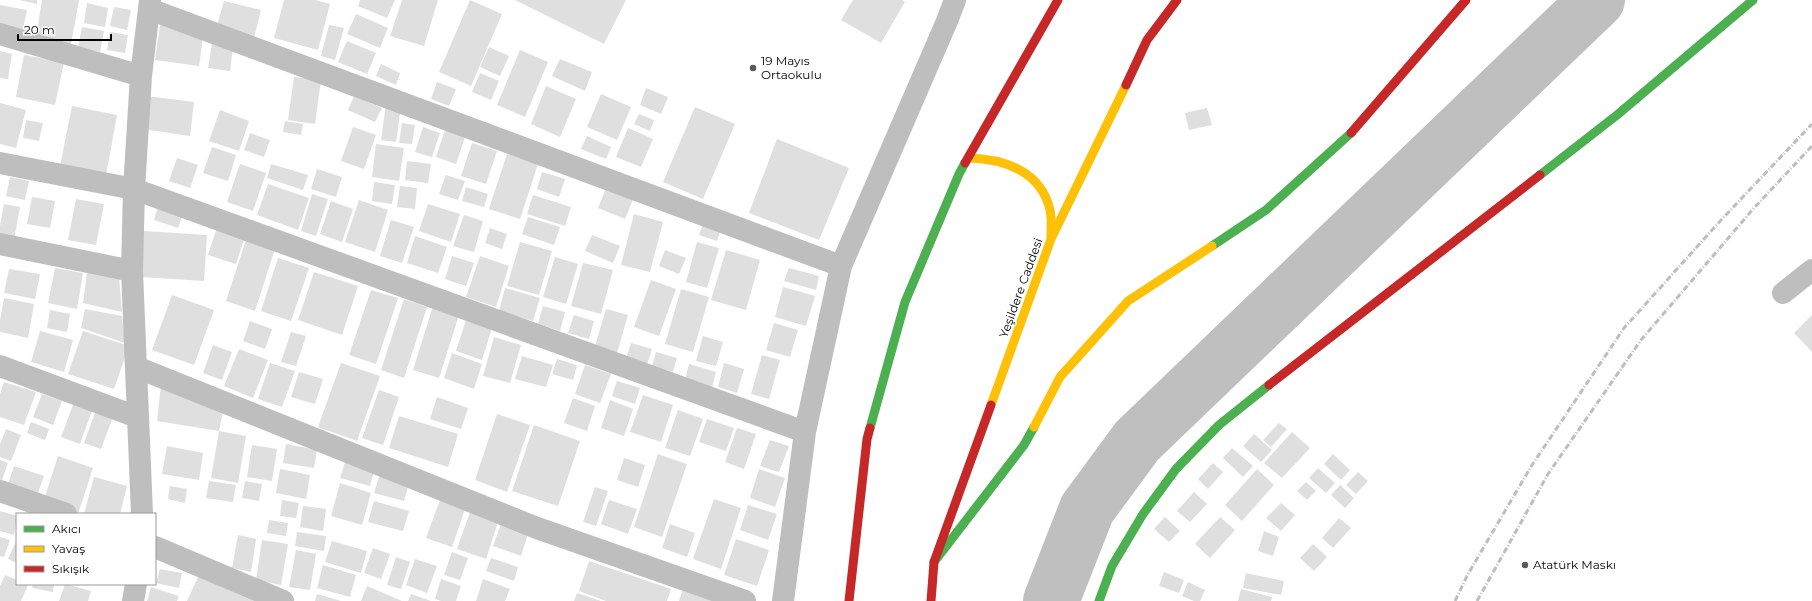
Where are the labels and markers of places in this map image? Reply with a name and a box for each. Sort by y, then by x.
place label: 19 Mayıs Ortaokulu [761,53,822,82]
marker: 19 Mayıs Ortaokulu [748,63,758,73]
place label: Atatürk Maskı [1533,557,1616,572]
marker: Atatürk Maskı [1520,560,1530,570]

